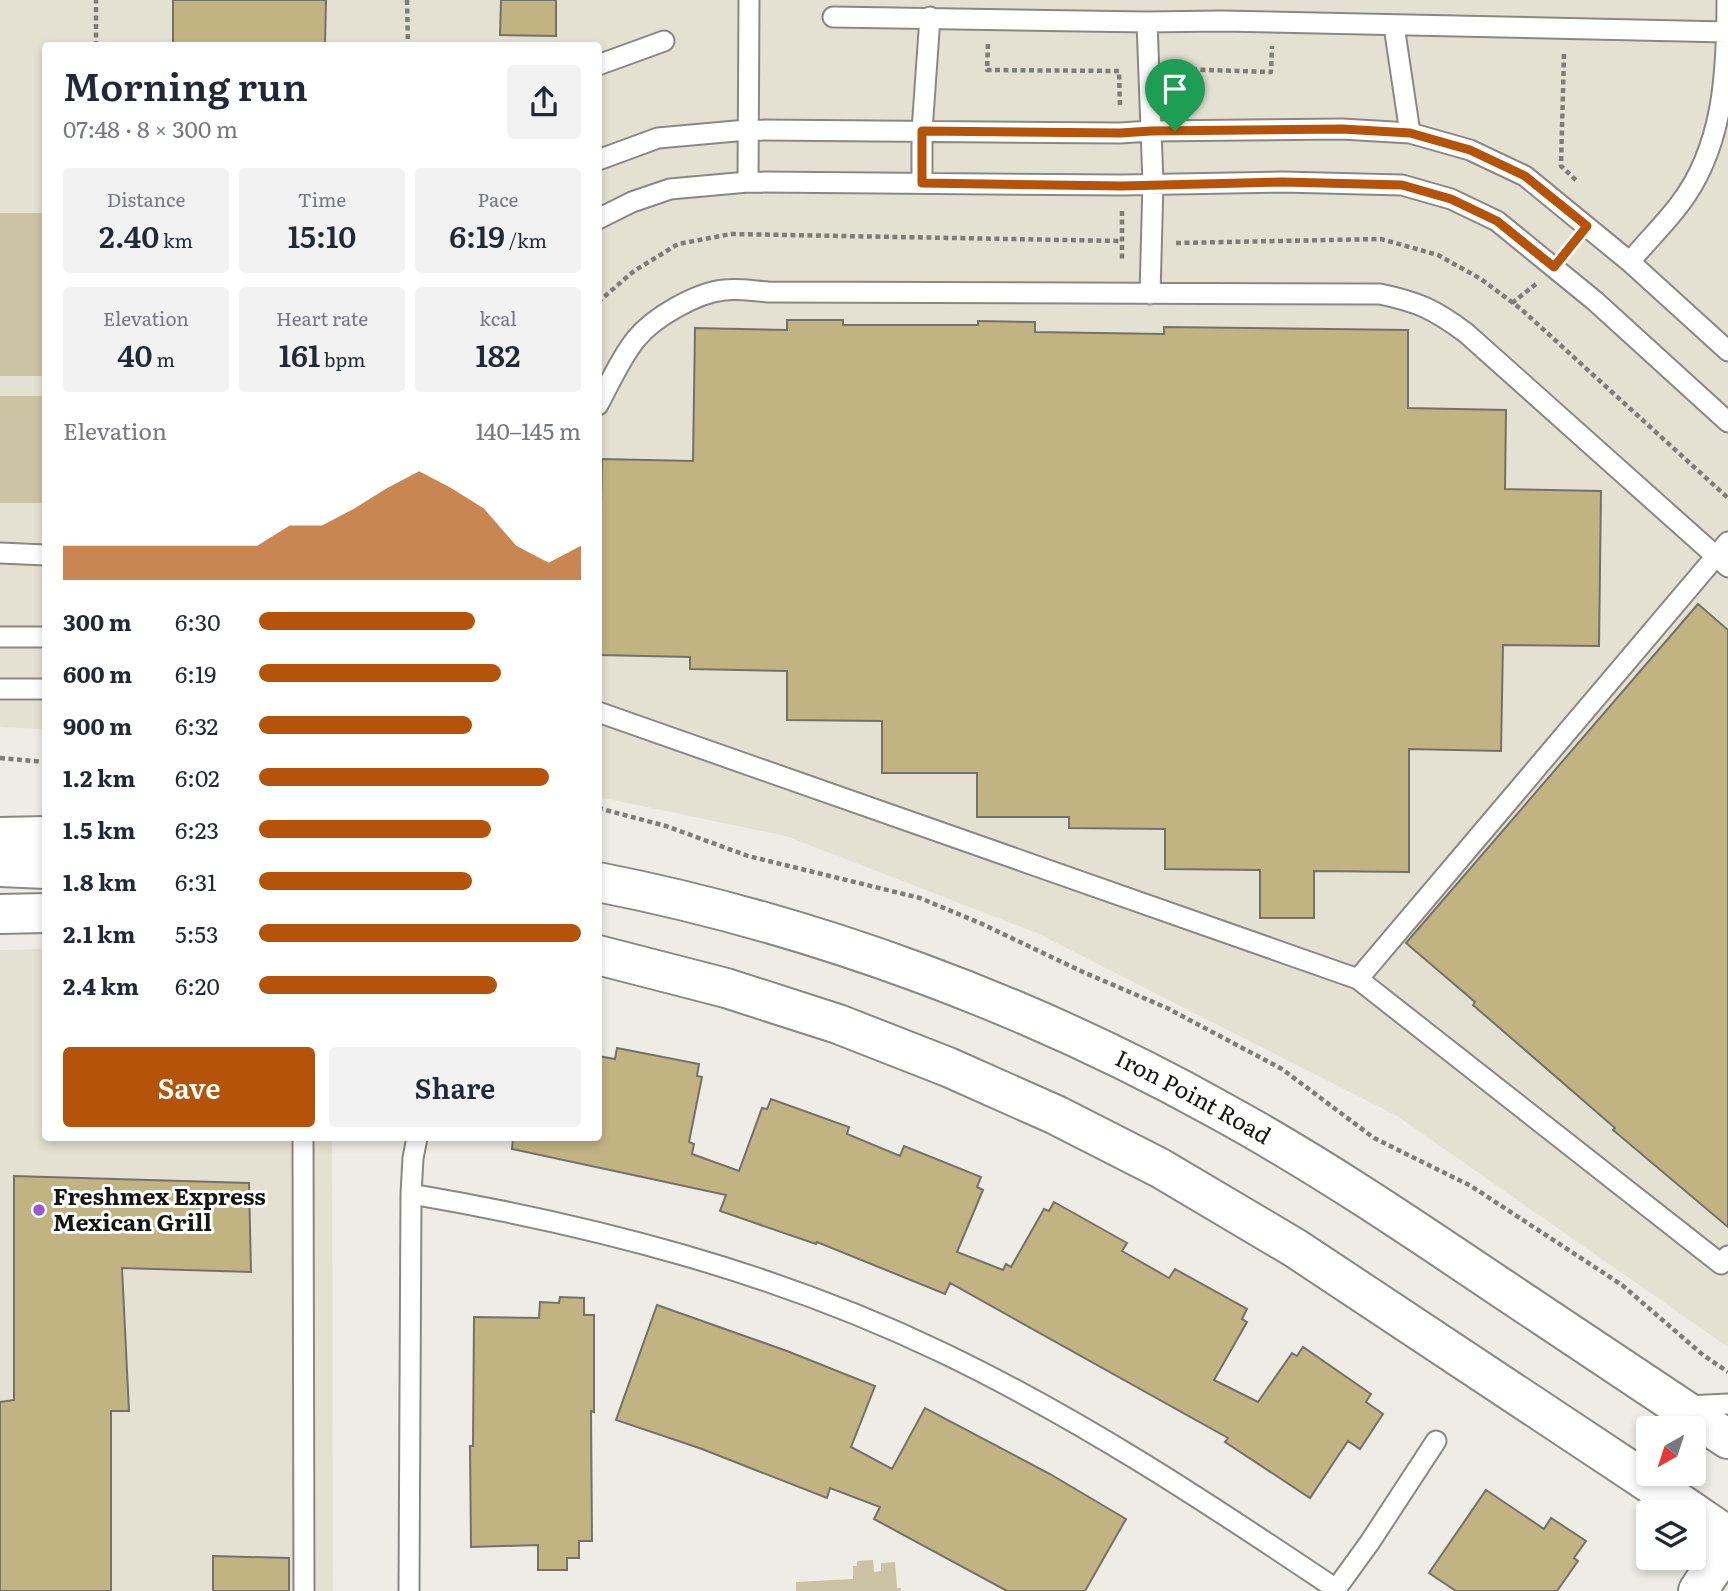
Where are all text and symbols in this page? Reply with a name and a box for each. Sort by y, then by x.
text: Morning run [63,56,308,113]
pin [1145,59,1205,131]
button: share [507,65,581,139]
icon: arrive [1156,70,1194,108]
text: 07:48 · 8 × 300 m [63,111,238,145]
text: Distance [107,185,185,213]
text: Time [298,185,346,213]
text: Pace [478,185,518,213]
text: 2.40 [99,213,159,257]
text: 15:10 [288,213,356,257]
text: 6:19 [449,213,505,257]
text: km [159,226,193,254]
text: /km [505,226,547,254]
text: Elevation [103,304,189,332]
text: Heart rate [276,304,368,332]
text: kcal [479,304,517,332]
text: 40 [117,332,153,376]
text: 161 [279,332,320,376]
text: 182 [476,332,520,376]
text: m [153,345,175,373]
text: bpm [320,345,365,373]
text: Elevation [63,413,167,447]
text: 140–145 m [475,413,581,447]
text: 300 m [63,604,132,638]
text: 6:30 [175,604,221,638]
text: 600 m [63,656,132,690]
text: 6:19 [175,656,216,690]
text: 900 m [63,708,132,742]
text: 6:32 [175,708,218,742]
text: 1.2 km [63,760,135,794]
text: 6:02 [175,760,220,794]
text: 1.5 km [63,812,136,846]
text: 6:23 [175,812,219,846]
text: 1.8 km [63,864,137,898]
text: 6:31 [175,864,217,898]
text: 2.1 km [63,916,135,950]
text: 5:53 [175,916,219,950]
text: 2.4 km [63,968,139,1002]
text: 6:20 [175,968,220,1002]
street label: Iron Point Road [1110,1040,1278,1151]
button: Save [63,1047,315,1127]
button: Share [329,1047,581,1127]
place label: Freshmex Express Mexican Grill [53,1178,266,1238]
marker: Freshmex Express Mexican Grill [31,1202,47,1218]
north arrow [1636,1416,1706,1486]
map controls [1636,1416,1706,1570]
button: layers [1636,1500,1706,1570]

